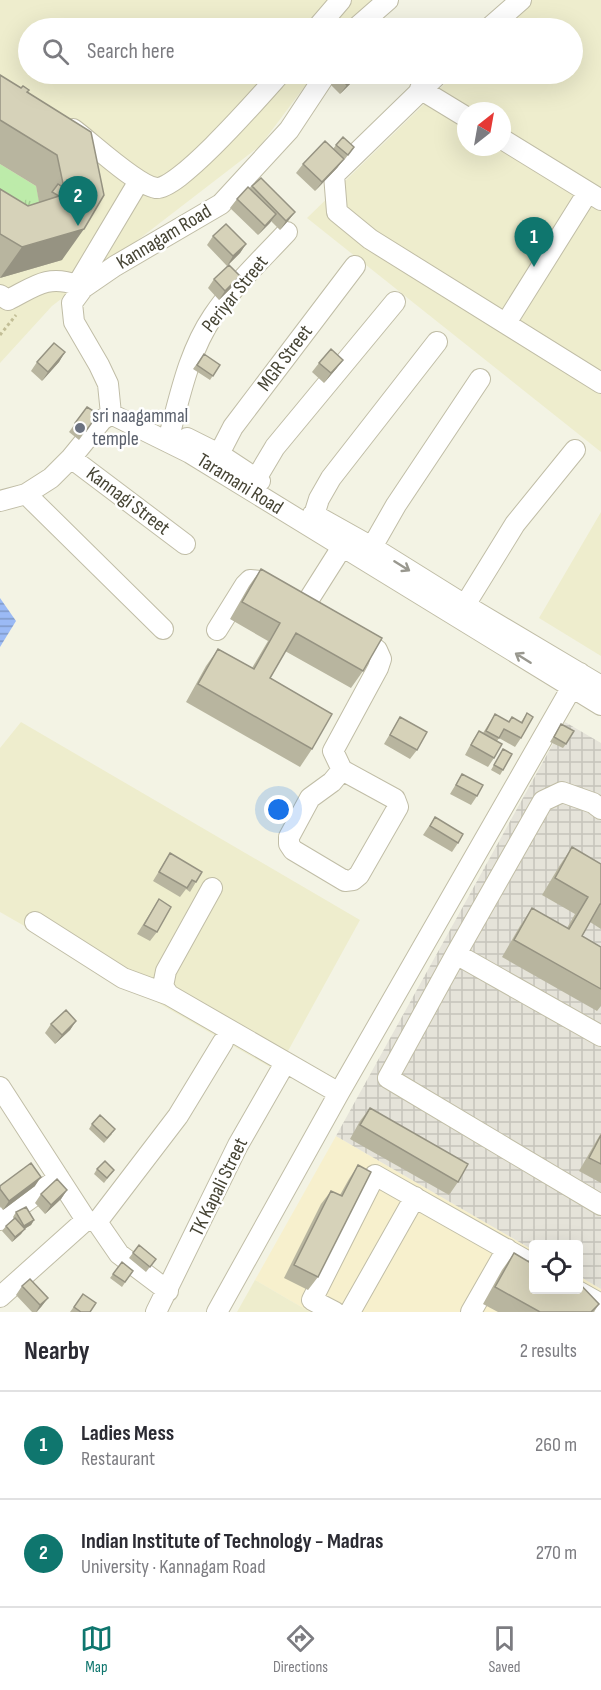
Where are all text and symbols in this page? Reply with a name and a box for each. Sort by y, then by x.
search box [18,18,583,84]
icon: search [39,35,72,68]
text: Search here [87,38,174,65]
north arrow [457,102,511,156]
pin: 2 [58,176,98,226]
street label: Kannagam Road [112,199,216,275]
pin: 1 [514,218,554,267]
street label: Periyar Street [197,251,273,337]
street label: MGR Street [252,320,318,396]
place label: sri naagammal temple [92,404,188,451]
marker: sri naagammal temple [73,421,87,435]
street label: Taramani Road [193,448,287,520]
street label: Kannagi Street [81,462,175,540]
one-way arrow [393,561,410,573]
one-way arrow [515,651,532,663]
your location [264,795,293,824]
street label: TK Kapali Street [185,1134,253,1240]
map controls [529,1240,583,1294]
button: locate [529,1240,583,1294]
text: Nearby [24,1336,90,1367]
text: 2 results [520,1339,577,1363]
text: Ladies Mess [81,1420,174,1447]
text: 1 [40,1433,47,1457]
text: 260 m [535,1433,577,1457]
text: Restaurant [81,1447,155,1471]
text: Indian Institute of Technology - Madras [81,1528,383,1555]
text: 2 [39,1541,48,1565]
text: 270 m [536,1541,577,1565]
text: University · Kannagam Road [81,1555,266,1579]
tab: Map [80,1622,113,1677]
tab: Directions [273,1622,328,1677]
tab: Saved [488,1622,521,1677]

